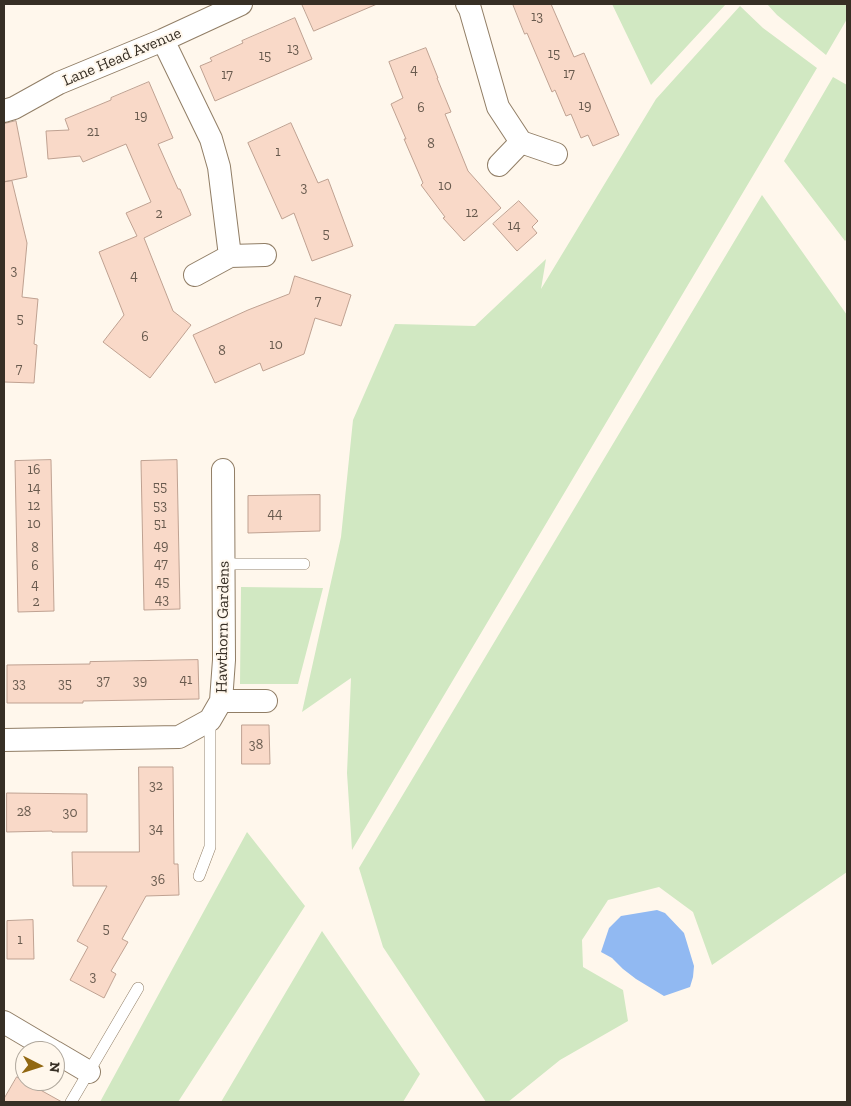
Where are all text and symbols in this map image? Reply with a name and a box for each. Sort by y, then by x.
house number: 13 [531,9,543,25]
street label: Lane Head Avenue [60,23,184,91]
house number: 13 [287,41,299,57]
house number: 15 [548,46,560,62]
house number: 15 [259,48,271,64]
house number: 4 [410,62,418,78]
house number: 17 [563,66,575,82]
house number: 17 [221,67,233,83]
house number: 19 [579,98,591,114]
house number: 6 [417,100,425,116]
house number: 19 [135,108,147,124]
house number: 21 [87,124,99,140]
house number: 8 [427,136,435,152]
house number: 1 [275,144,281,160]
house number: 10 [438,178,452,194]
house number: 3 [301,180,307,196]
house number: 12 [466,205,478,221]
house number: 2 [155,206,163,222]
house number: 14 [508,218,520,234]
house number: 5 [322,226,330,242]
house number: 3 [11,263,17,279]
house number: 4 [130,268,138,284]
house number: 7 [315,293,321,309]
house number: 5 [16,311,24,327]
house number: 6 [141,329,149,345]
house number: 10 [269,337,283,353]
house number: 8 [218,343,226,359]
house number: 7 [16,361,22,377]
house number: 16 [28,462,40,478]
house number: 55 [153,479,167,495]
house number: 14 [28,480,40,496]
house number: 12 [28,498,40,514]
house number: 53 [153,498,167,514]
house number: 44 [267,506,283,522]
house number: 10 [27,516,41,532]
house number: 51 [154,516,166,532]
house number: 49 [154,538,168,554]
house number: 8 [31,540,39,556]
house number: 47 [154,556,168,572]
house number: 6 [31,558,39,574]
street label: Hawthorn Gardens [212,561,234,693]
house number: 45 [155,574,169,590]
house number: 4 [31,577,39,593]
house number: 43 [155,592,169,608]
house number: 2 [32,594,40,610]
house number: 41 [180,672,192,688]
house number: 37 [96,673,110,689]
house number: 39 [133,673,147,689]
house number: 33 [12,676,26,692]
house number: 35 [58,676,72,692]
house number: 38 [249,737,263,753]
house number: 32 [149,778,163,794]
house number: 28 [17,804,31,820]
house number: 30 [63,805,77,821]
house number: 34 [149,821,163,837]
house number: 36 [151,872,165,888]
house number: 5 [102,921,110,937]
house number: 1 [17,932,23,948]
house number: 3 [90,969,96,985]
north arrow [15,1041,65,1091]
text: N [46,1061,63,1073]

